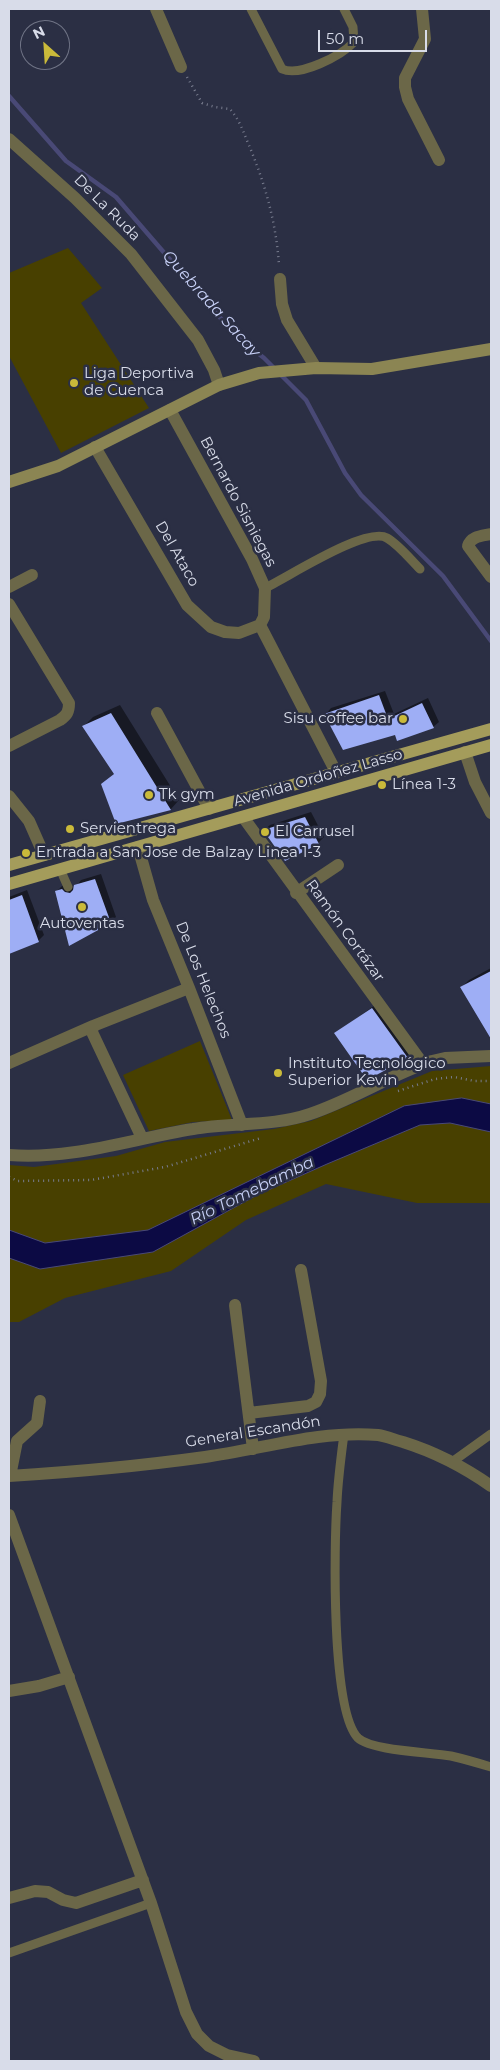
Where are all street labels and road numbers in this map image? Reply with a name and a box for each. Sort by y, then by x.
street label: De La Ruda [70,171,144,245]
street label: Bernardo Sisniegas [196,434,280,570]
street label: Del Ataco [151,518,203,590]
street label: Avenida Ordoñez Lasso [231,745,405,811]
street label: Ramón Cortázar [302,876,388,986]
street label: De Los Helechos [171,919,235,1041]
street label: General Escandón [184,1412,322,1452]

